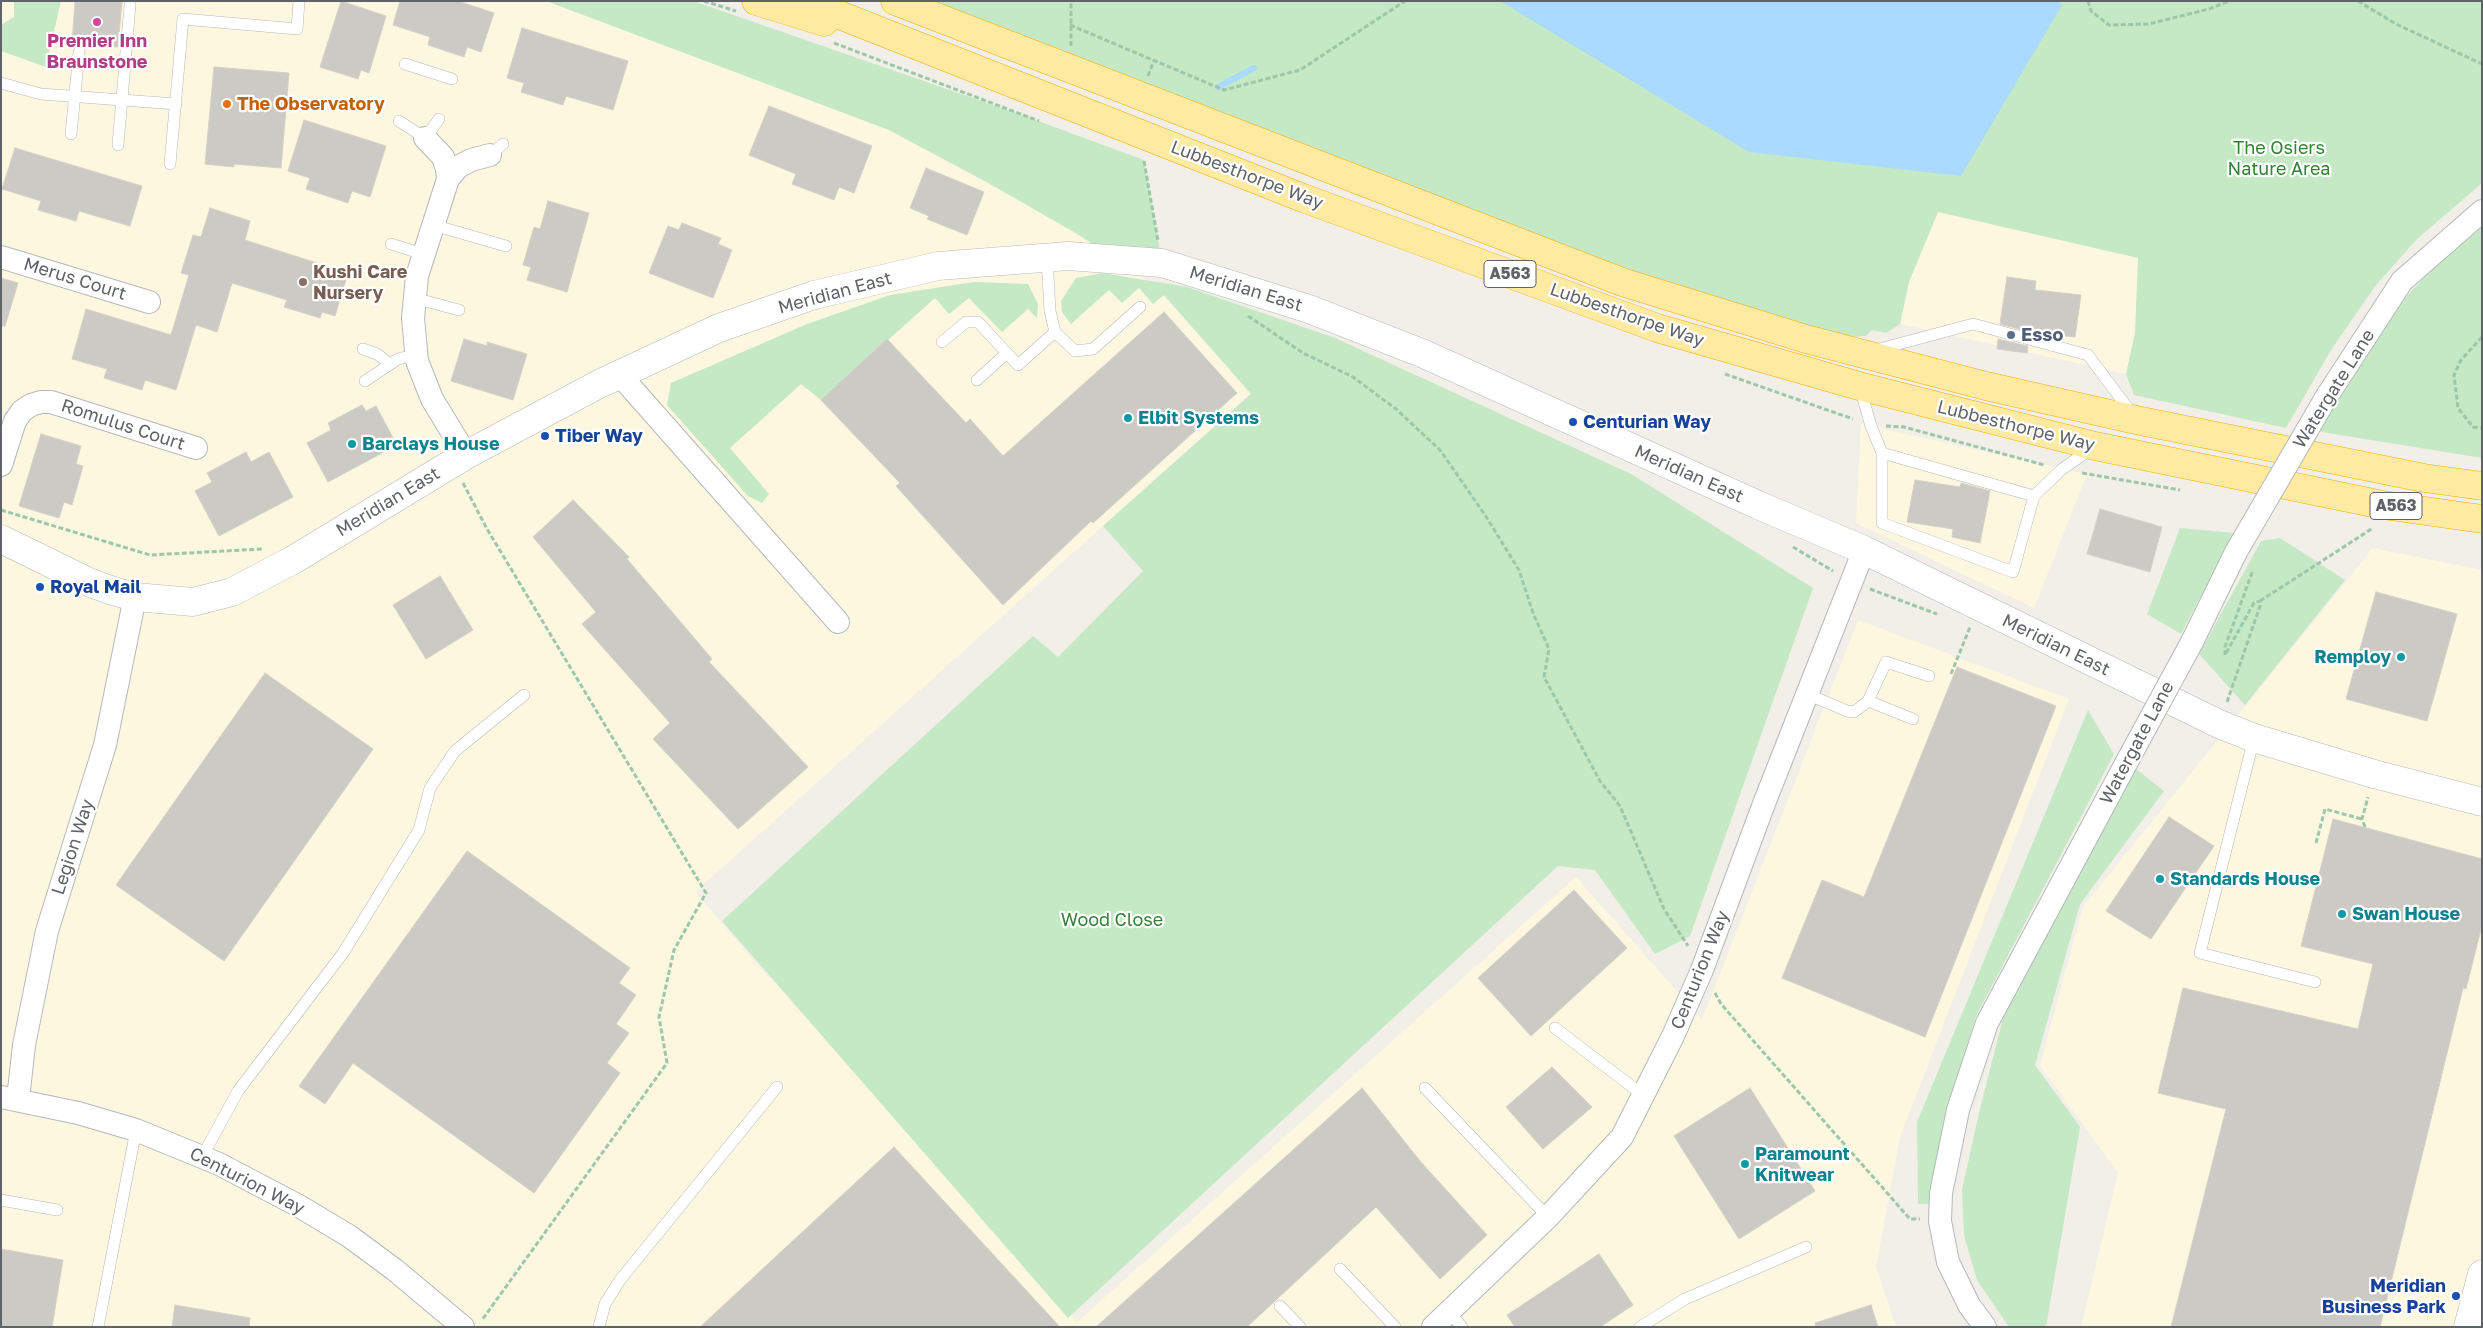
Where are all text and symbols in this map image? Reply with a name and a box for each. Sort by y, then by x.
marker: Premier Inn Braunstone [91,16,103,28]
place label: Premier Inn Braunstone [47,30,147,72]
place label: The Observatory [237,93,385,115]
marker: The Observatory [221,98,233,110]
street label: Lubbesthorpe Way [1168,136,1326,214]
park label: The Osiers Nature Area [2227,137,2331,180]
street label: Merus Court [21,253,129,305]
road number: A563 [1484,260,1536,288]
place label: Kushi Care Nursery [313,261,407,304]
street label: Meridian East [1187,262,1305,316]
street label: Meridian East [776,267,894,319]
marker: Kushi Care Nursery [297,276,309,288]
street label: Lubbesthorpe Way [1547,279,1707,351]
place label: Esso [2021,324,2063,346]
street label: Watergate Lane [2289,325,2379,453]
marker: Esso [2005,329,2017,341]
street label: Romulus Court [58,395,188,455]
street label: Lubbesthorpe Way [1935,396,2097,456]
place label: Elbit Systems [1138,407,1259,429]
place label: Centurian Way [1583,411,1711,433]
marker: Elbit Systems [1122,412,1134,424]
marker: Centurian Way [1567,416,1579,428]
place label: Tiber Way [555,425,643,447]
marker: Tiber Way [539,430,551,442]
place label: Barclays House [362,433,500,455]
marker: Barclays House [346,438,358,450]
street label: Meridian East [1631,440,1747,508]
street label: Meridian East [332,463,444,541]
road number: A563 [2370,492,2422,520]
place label: Royal Mail [50,576,141,598]
marker: Royal Mail [34,581,46,593]
street label: Meridian East [1999,610,2113,680]
place label: Remploy [2314,646,2391,668]
marker: Remploy [2395,651,2407,663]
street label: Watergate Lane [2095,678,2179,808]
street label: Legion Way [47,796,99,898]
place label: Standards House [2170,868,2320,890]
marker: Standards House [2154,873,2166,885]
place label: Swan House [2352,903,2460,925]
street label: Centurion Way [1666,907,1734,1033]
marker: Swan House [2336,908,2348,920]
park label: Wood Close [1061,909,1163,931]
street label: Centurion Way [186,1143,308,1219]
place label: Paramount Knitwear [1755,1143,1850,1186]
marker: Paramount Knitwear [1739,1158,1751,1170]
place label: Meridian Business Park [2322,1275,2446,1318]
marker: Meridian Business Park [2450,1290,2462,1302]

